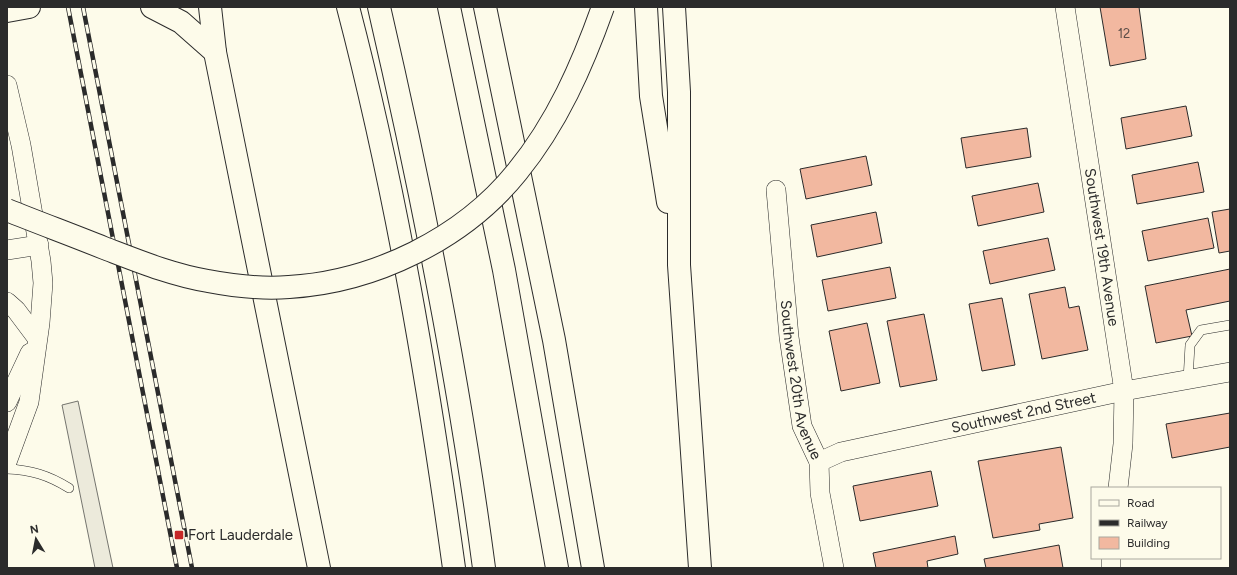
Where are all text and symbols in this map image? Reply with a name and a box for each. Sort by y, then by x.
house number: 12 [1118,26,1130,41]
street label: Southwest 19th Avenue [1081,167,1123,327]
street label: Southwest 20th Avenue [777,299,825,462]
street label: Southwest 2nd Street [950,388,1098,437]
legend [1091,487,1221,559]
text: Road [1127,496,1155,510]
text: Railway [1127,516,1168,530]
north arrow [16,519,56,559]
text: N [29,523,40,537]
place label: Fort Lauderdale [188,526,293,544]
marker: Fort Lauderdale [173,529,185,541]
text: Building [1127,536,1170,550]

